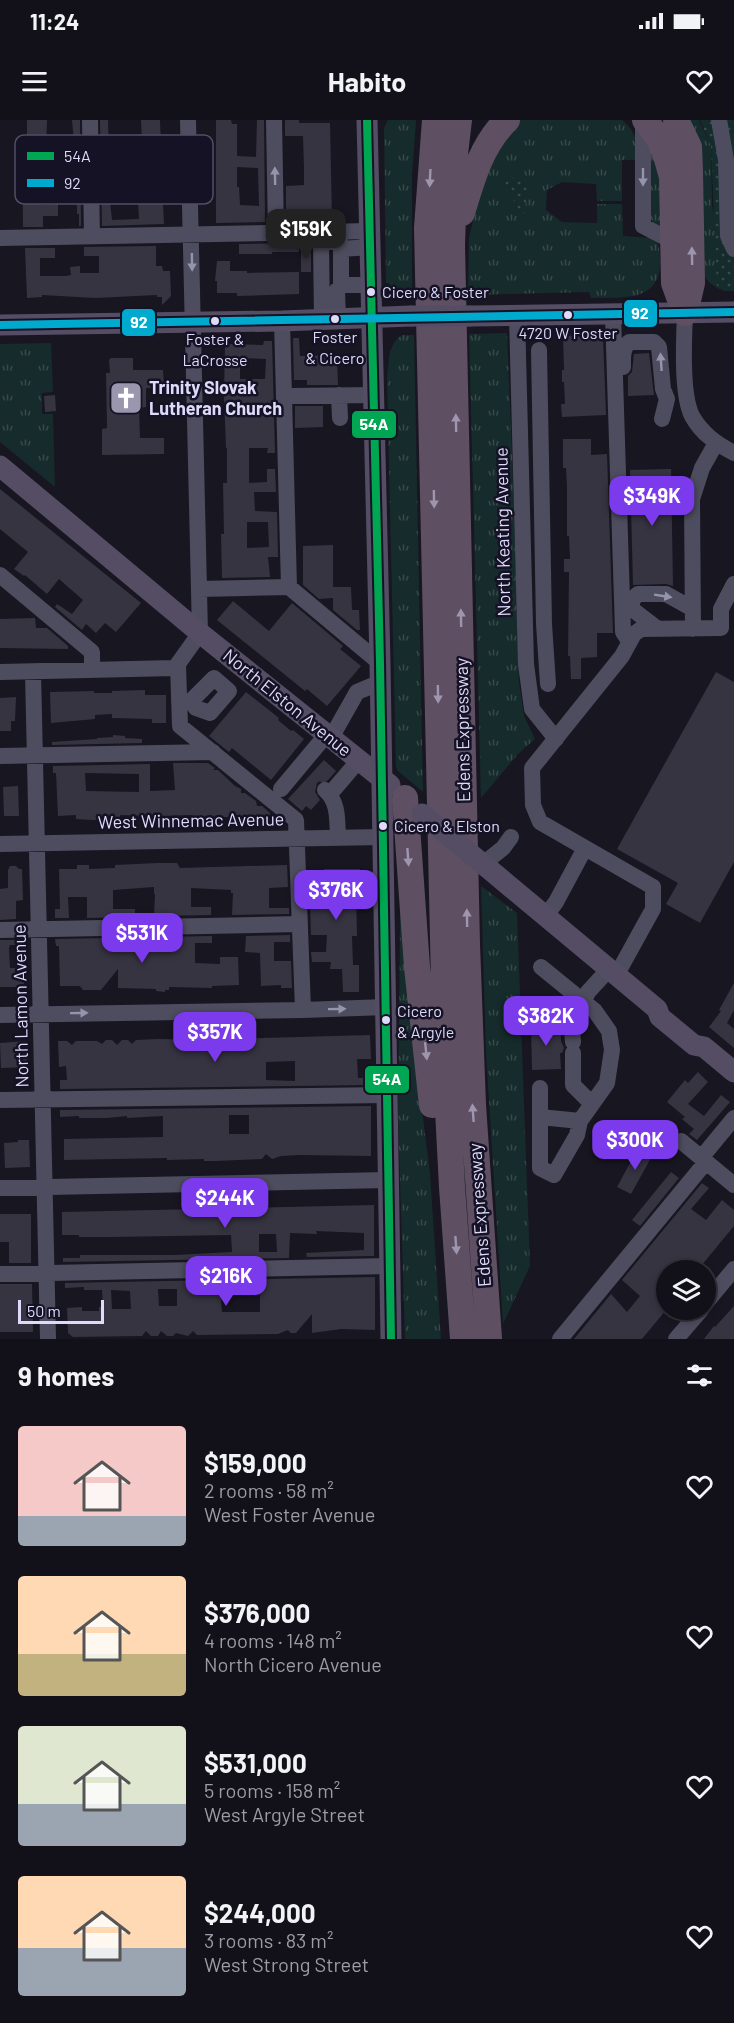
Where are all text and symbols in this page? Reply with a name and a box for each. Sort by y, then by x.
text: 11:24 [30,8,79,34]
icon: menu [18,65,51,98]
text: Habito [328,65,406,97]
icon: heart [683,65,716,98]
legend [15,135,213,204]
text: 54A [64,146,91,165]
one-way arrow [270,167,280,186]
one-way arrow [638,168,648,187]
one-way arrow [425,169,435,188]
text: 92 [64,173,81,192]
pin: $159K [264,209,348,260]
text: $159K [280,216,332,240]
one-way arrow [687,246,697,265]
one-way arrow [187,253,196,272]
place label: Cicero & Foster [382,282,489,301]
marker: Cicero & Foster [365,286,377,298]
line badge: 92 [623,299,658,328]
text: 92 [631,303,649,322]
line badge: 92 [121,308,156,337]
marker: 4720 W Foster [562,309,574,321]
text: 92 [130,312,148,331]
marker: Foster & Cicero [329,313,341,325]
marker: Foster & LaCrosse [209,315,221,327]
place label: 4720 W Foster [519,323,618,342]
place label: Foster & Cicero [306,327,364,367]
place label: Foster & LaCrosse [182,329,248,369]
one-way arrow [656,353,666,372]
place label: Trinity Slovak Lutheran Church [149,376,282,419]
church icon: Trinity Slovak Lutheran Church [108,380,144,416]
line badge: 54A [351,410,397,439]
text: 54A [359,414,389,433]
one-way arrow [451,414,461,433]
street label: North Keating Avenue [490,447,514,617]
pin: $349K [610,476,694,527]
text: $349K [623,483,681,507]
one-way arrow [429,490,438,509]
one-way arrow [654,591,673,600]
one-way arrow [456,609,465,628]
street label: North Elston Avenue [219,644,356,761]
street label: Edens Expressway [450,658,474,802]
one-way arrow [433,685,443,704]
street label: West Winnemac Avenue [97,807,284,833]
place label: Cicero & Elston [394,816,500,835]
marker: Cicero & Elston [377,820,389,832]
one-way arrow [404,847,413,866]
pin: $376K [294,870,378,921]
text: $376K [308,877,364,901]
one-way arrow [462,909,472,928]
pin: $531K [100,913,184,964]
text: $531K [116,920,168,944]
street label: North Lamon Avenue [8,924,32,1088]
pin: $382K [504,996,588,1047]
place label: Cicero & Argyle [397,1001,454,1041]
text: $382K [518,1003,574,1027]
one-way arrow [328,1004,347,1014]
one-way arrow [70,1009,89,1018]
pin: $357K [173,1012,257,1063]
marker: Cicero & Argyle [380,1014,392,1026]
text: $357K [187,1019,243,1043]
one-way arrow [421,1042,431,1061]
line badge: 54A [364,1065,410,1094]
text: 54A [372,1069,402,1088]
one-way arrow [469,1104,478,1123]
pin: $300K [593,1120,677,1171]
text: $300K [606,1127,664,1151]
street label: Edens Expressway [463,1142,495,1288]
pin: $244K [183,1178,267,1229]
text: $244K [195,1185,255,1209]
one-way arrow [451,1236,461,1255]
pin: $216K [184,1256,268,1307]
map controls [656,1260,716,1320]
button: layers [656,1260,716,1320]
text: $216K [200,1263,252,1287]
scale bar [18,1297,104,1324]
text: 50 m [27,1301,61,1320]
icon: filters [683,1359,716,1392]
text: 9 homes [18,1360,114,1391]
text: $159,000 [204,1447,307,1478]
icon: home [66,1450,138,1522]
icon: heart [683,1470,716,1503]
text: 2 rooms · 58 m² [204,1478,334,1502]
text: West Foster Avenue [204,1502,375,1526]
text: $376,000 [204,1597,310,1628]
icon: home [66,1600,138,1672]
icon: heart [683,1620,716,1653]
text: 4 rooms · 148 m² [204,1628,342,1652]
text: North Cicero Avenue [204,1652,382,1676]
text: $531,000 [204,1747,307,1778]
icon: home [66,1750,138,1822]
icon: heart [683,1770,716,1803]
text: 5 rooms · 158 m² [204,1778,340,1802]
text: West Argyle Street [204,1802,365,1826]
text: $244,000 [204,1897,316,1928]
icon: home [66,1900,138,1972]
icon: heart [683,1920,716,1953]
text: 3 rooms · 83 m² [204,1928,333,1952]
text: West Strong Street [204,1952,369,1976]

